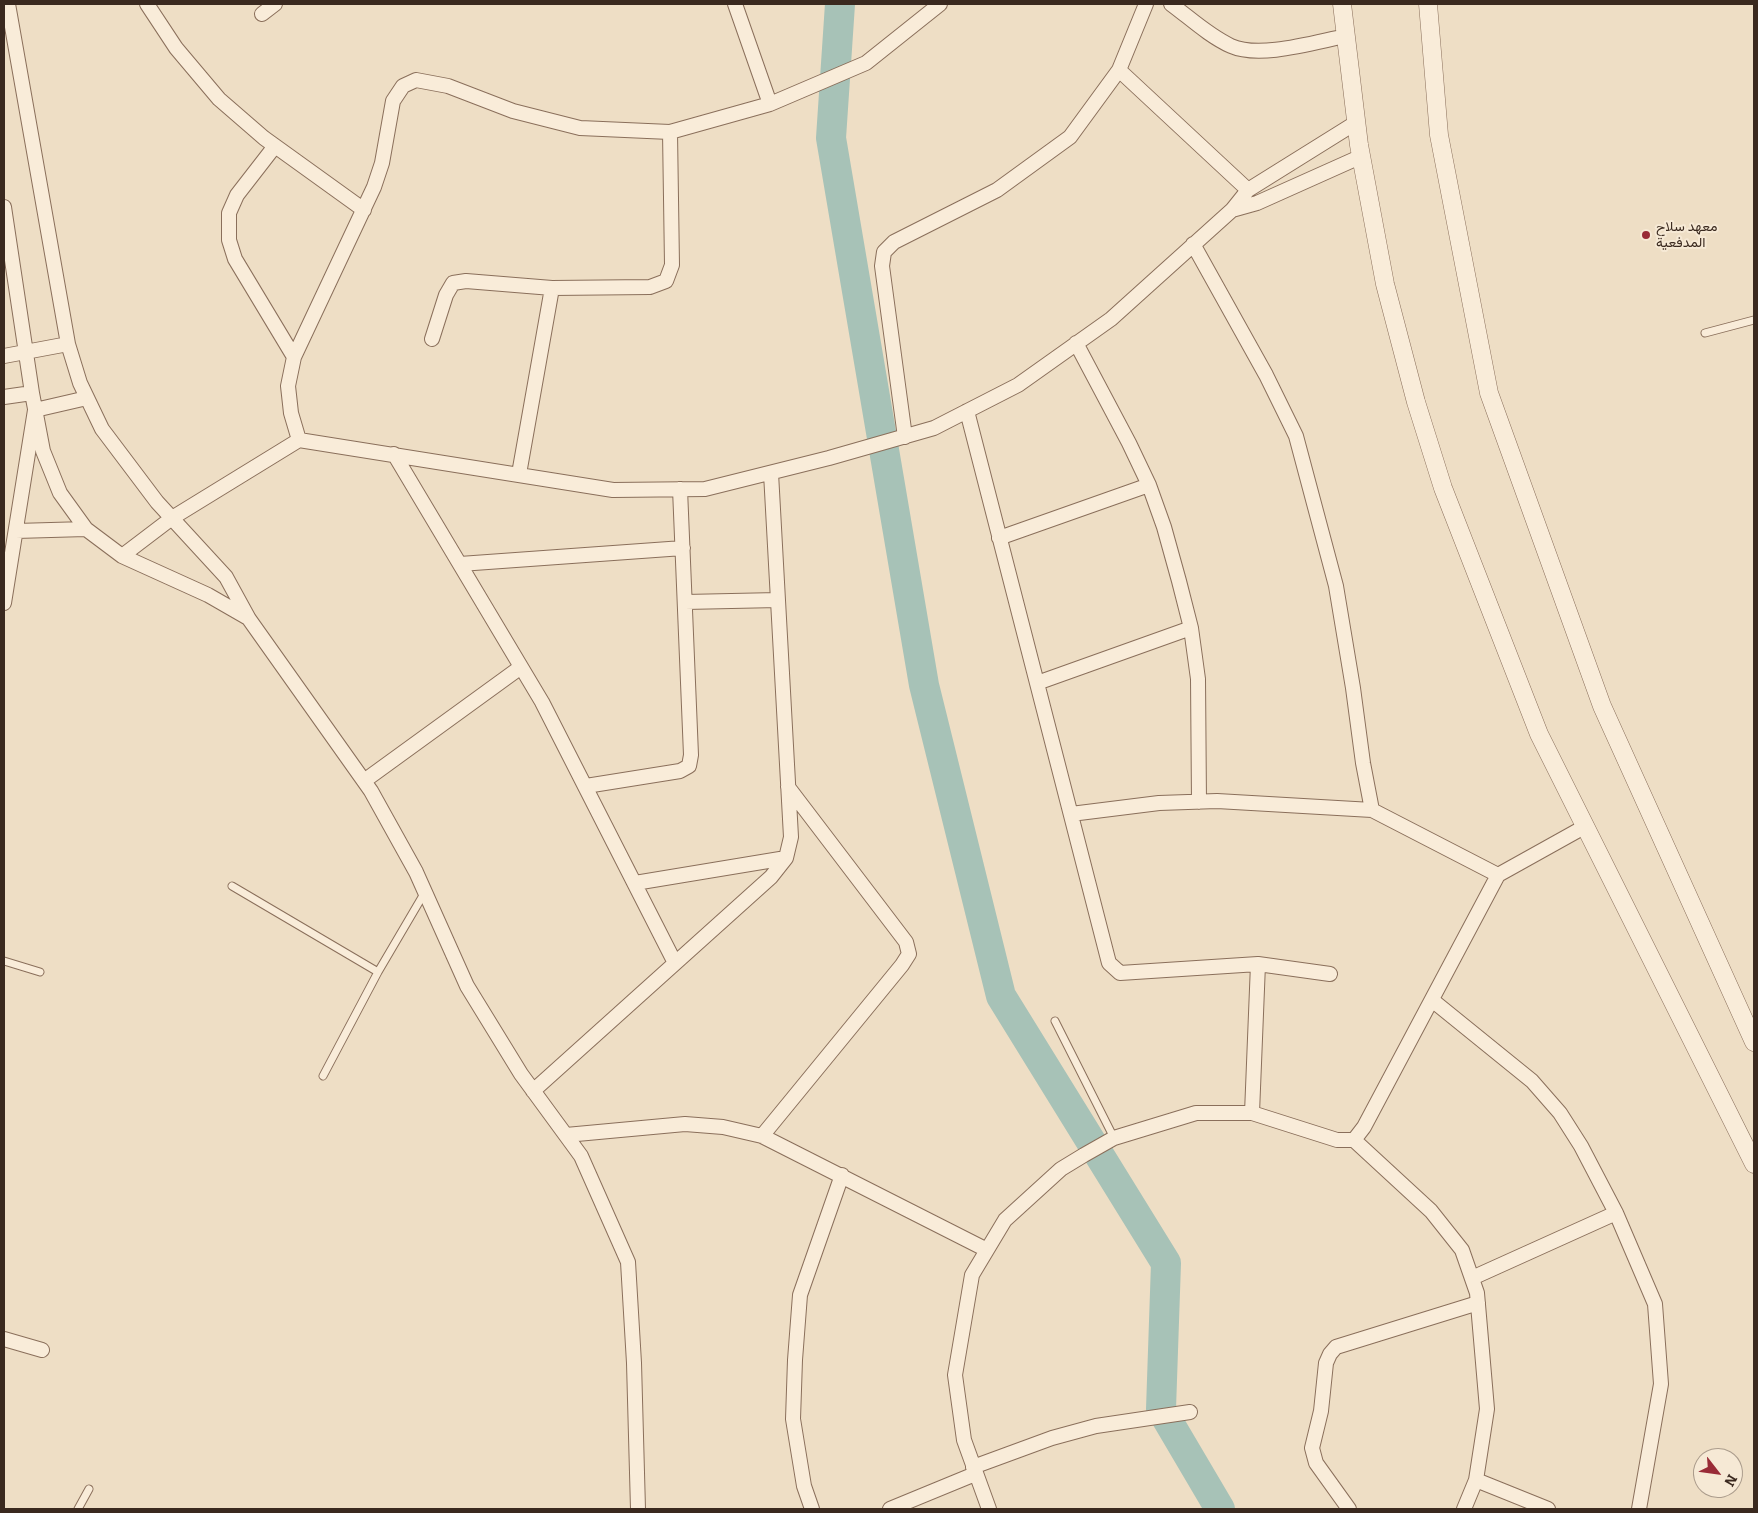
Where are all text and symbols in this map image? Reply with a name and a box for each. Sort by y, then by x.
place label: معهد سلاح المدفعية [1656,219,1718,252]
marker: معهد سلاح المدفعية [1640,229,1652,241]
north arrow [1693,1448,1743,1498]
text: N [1720,1471,1741,1489]

